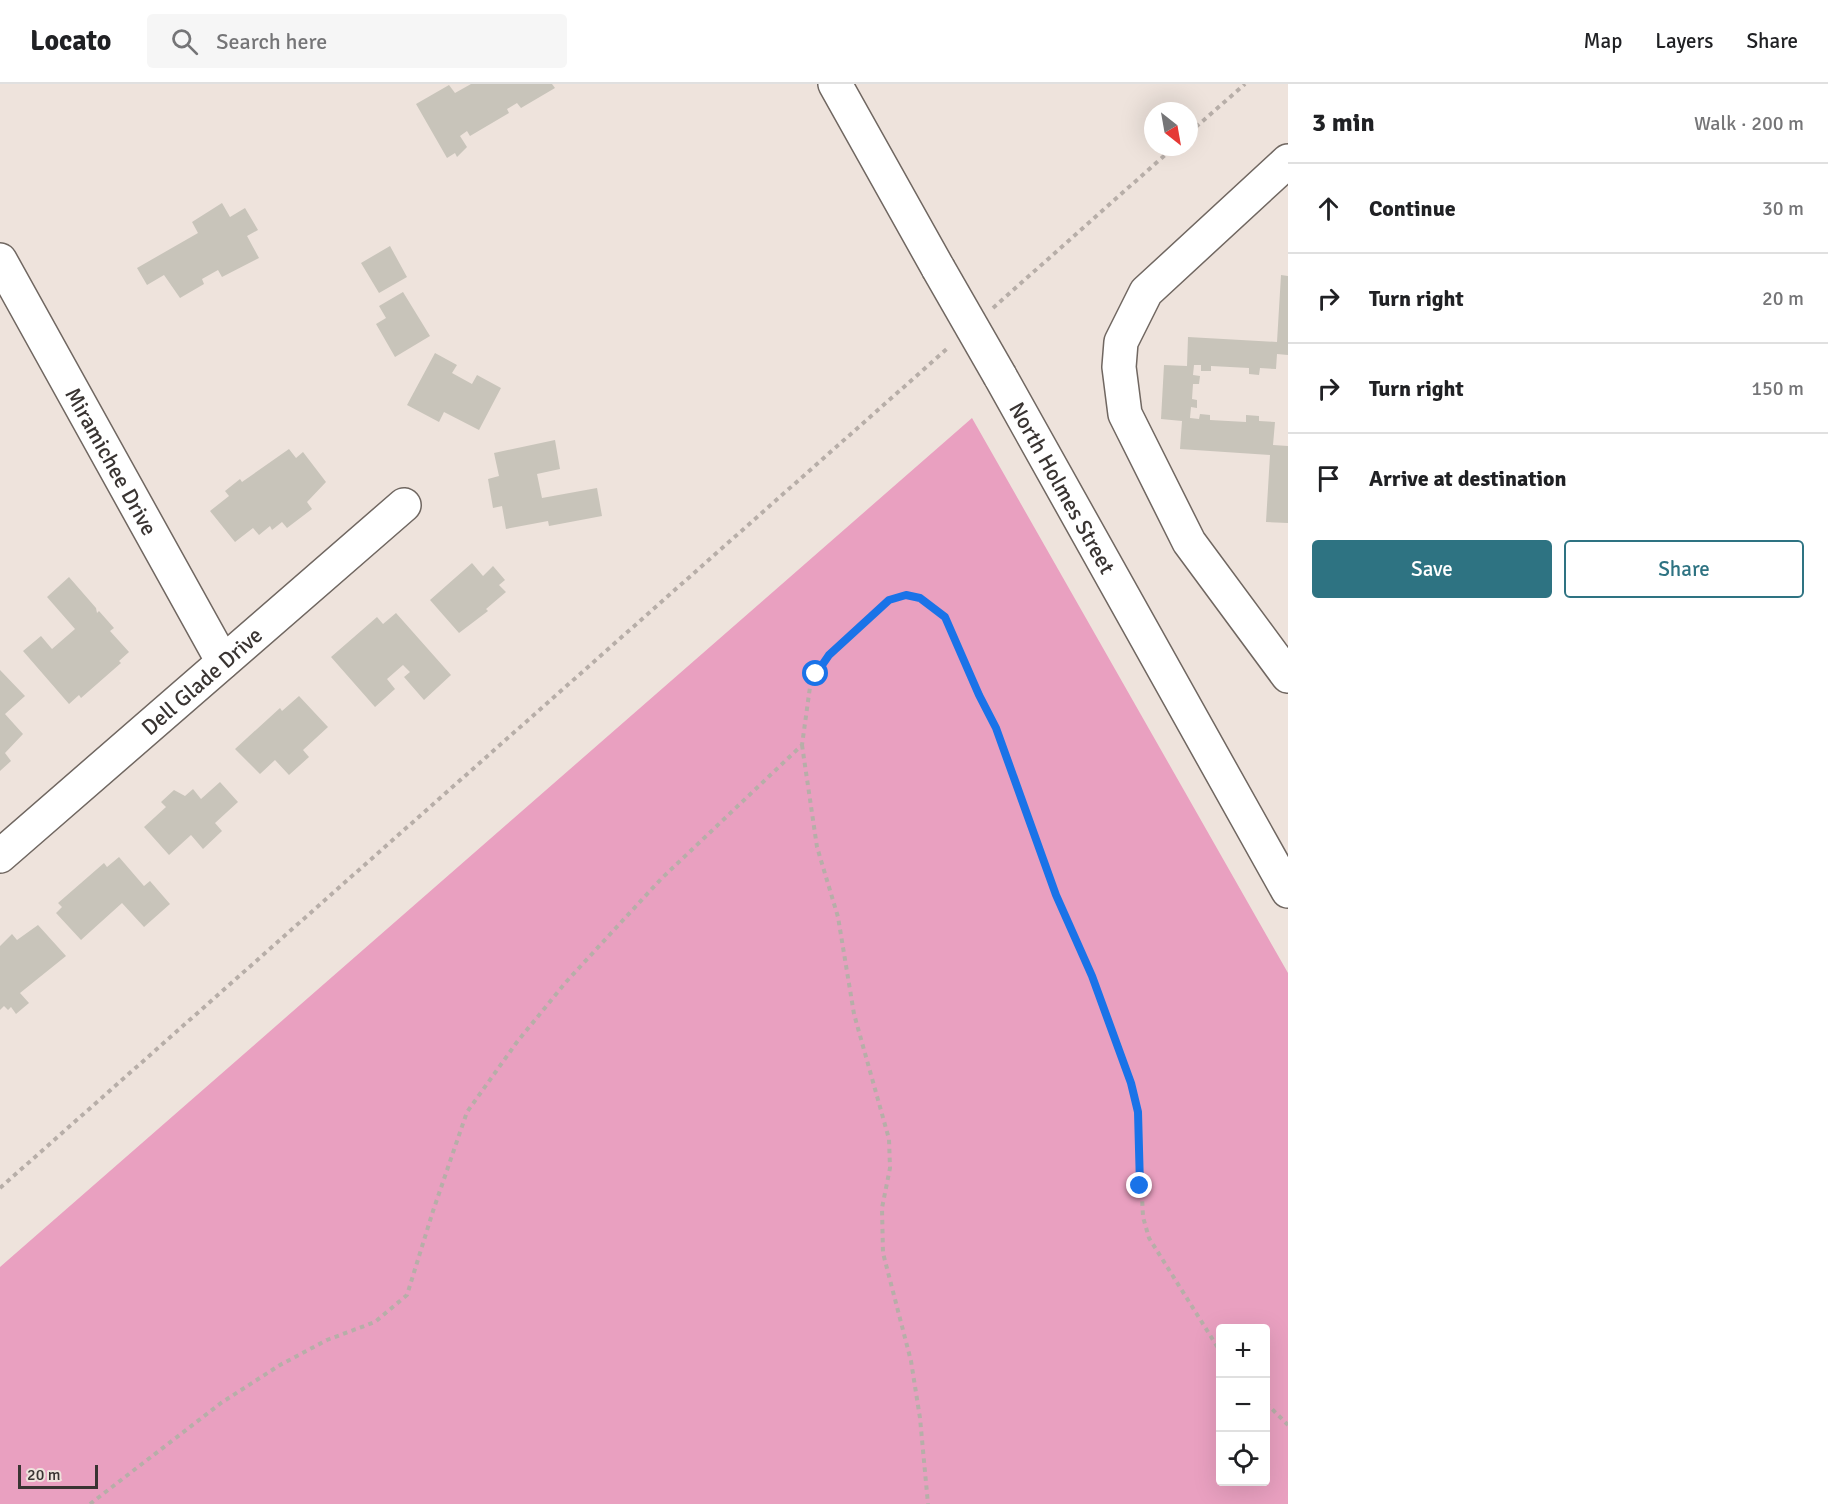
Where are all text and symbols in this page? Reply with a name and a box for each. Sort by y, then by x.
search box [147,14,567,68]
text: Locato [30,24,111,58]
icon: search [168,25,201,58]
text: Search here [216,28,327,55]
text: Map [1584,28,1622,54]
text: Layers [1655,28,1713,54]
text: Share [1746,28,1798,54]
north arrow [1144,102,1198,156]
text: 3 min [1312,107,1375,139]
text: Walk · 200 m [1694,111,1804,136]
icon: ahead [1312,192,1345,225]
text: Continue [1369,195,1456,222]
text: 30 m [1762,196,1804,221]
icon: right [1312,282,1345,315]
text: Turn right [1369,285,1464,312]
text: 20 m [1762,286,1804,311]
icon: right [1312,372,1345,405]
text: Turn right [1369,375,1464,402]
text: 150 m [1751,376,1804,401]
street label: Miramichee Drive [59,383,163,540]
street label: North Holmes Street [1003,397,1121,579]
icon: arrive [1312,462,1345,495]
text: Arrive at destination [1369,465,1566,492]
button: Save [1312,540,1552,598]
button: Share [1564,540,1804,598]
street label: Dell Glade Drive [136,621,268,741]
route start [802,660,828,686]
route end [1126,1172,1152,1198]
map controls [1216,1324,1270,1486]
button: + [1216,1324,1270,1378]
button: − [1216,1378,1270,1432]
button: locate [1216,1432,1270,1486]
scale bar [18,1462,98,1490]
text: 20 m [27,1465,61,1485]

